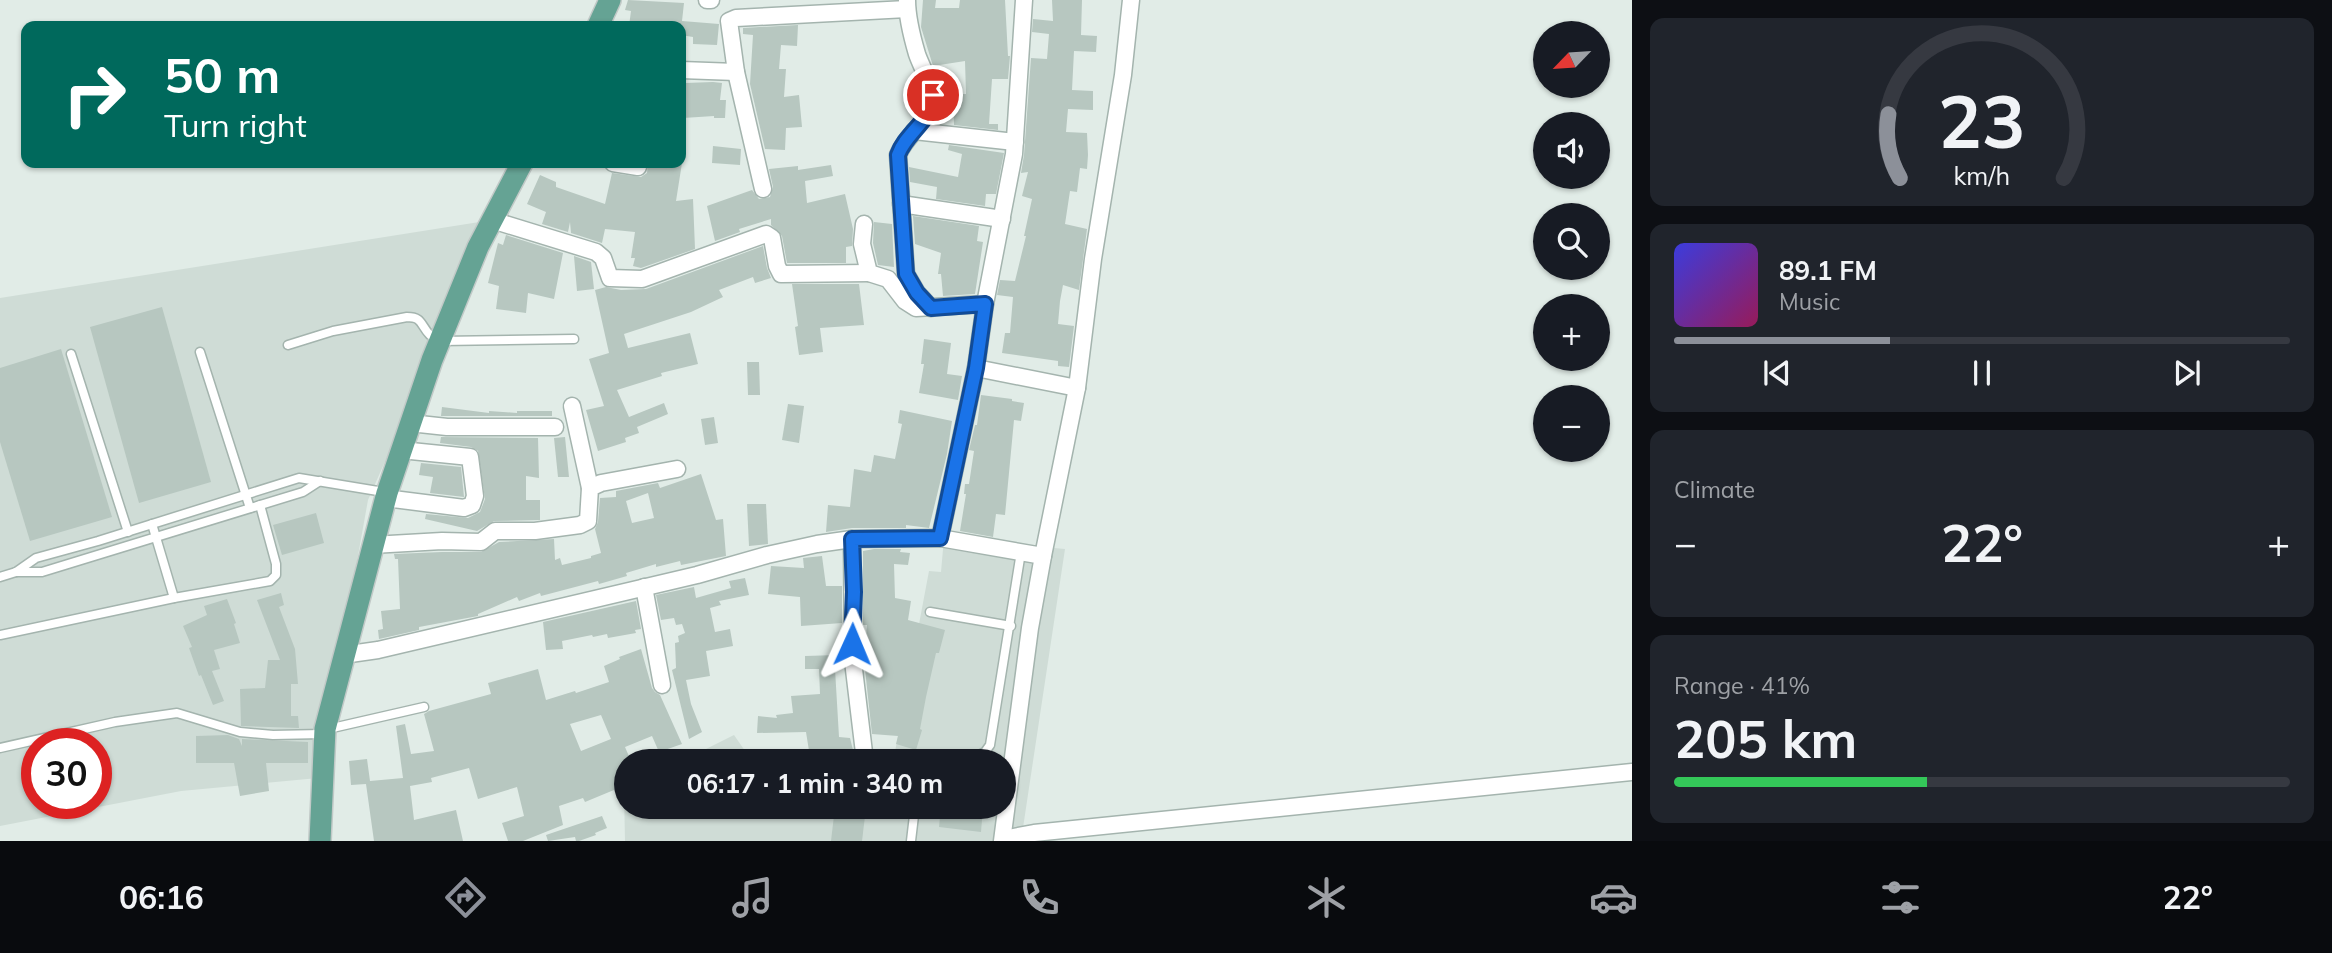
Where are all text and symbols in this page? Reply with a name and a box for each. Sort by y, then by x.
north arrow [1533,21,1610,98]
map controls [1533,21,1610,462]
text: 50 m [164,44,280,105]
icon: right [49,49,140,140]
pin [903,65,963,125]
text: 23 [1938,75,2026,166]
icon: arrive [914,76,952,114]
text: Turn right [164,105,307,145]
button: sound [1533,112,1610,189]
text: km/h [1954,160,2010,191]
button: search [1533,203,1610,280]
text: 89.1 FM [1779,254,1877,287]
text: Music [1779,287,1840,316]
button: + [1533,294,1610,371]
icon: previous [1758,354,1796,392]
icon: pause [1963,354,2001,392]
icon: next [2168,354,2206,392]
button: − [1533,385,1610,462]
text: Climate [1674,475,1755,504]
text: 22° [1941,510,2023,575]
text: − [1674,519,1697,567]
text: + [2267,519,2290,567]
position arrow [815,607,889,681]
text: Range · 41% [1674,671,1810,700]
text: 205 km [1674,706,1857,771]
speed limit sign: 30 [21,728,112,819]
text: 06:17 · 1 min · 340 m [687,767,943,800]
icon: directions [441,873,490,922]
icon: music [728,873,777,922]
icon: phone [1015,873,1064,922]
icon: climate [1302,873,1351,922]
icon: car [1589,873,1638,922]
icon: filters [1876,873,1925,922]
text: 06:16 [119,877,204,917]
text: 22° [2162,877,2213,917]

